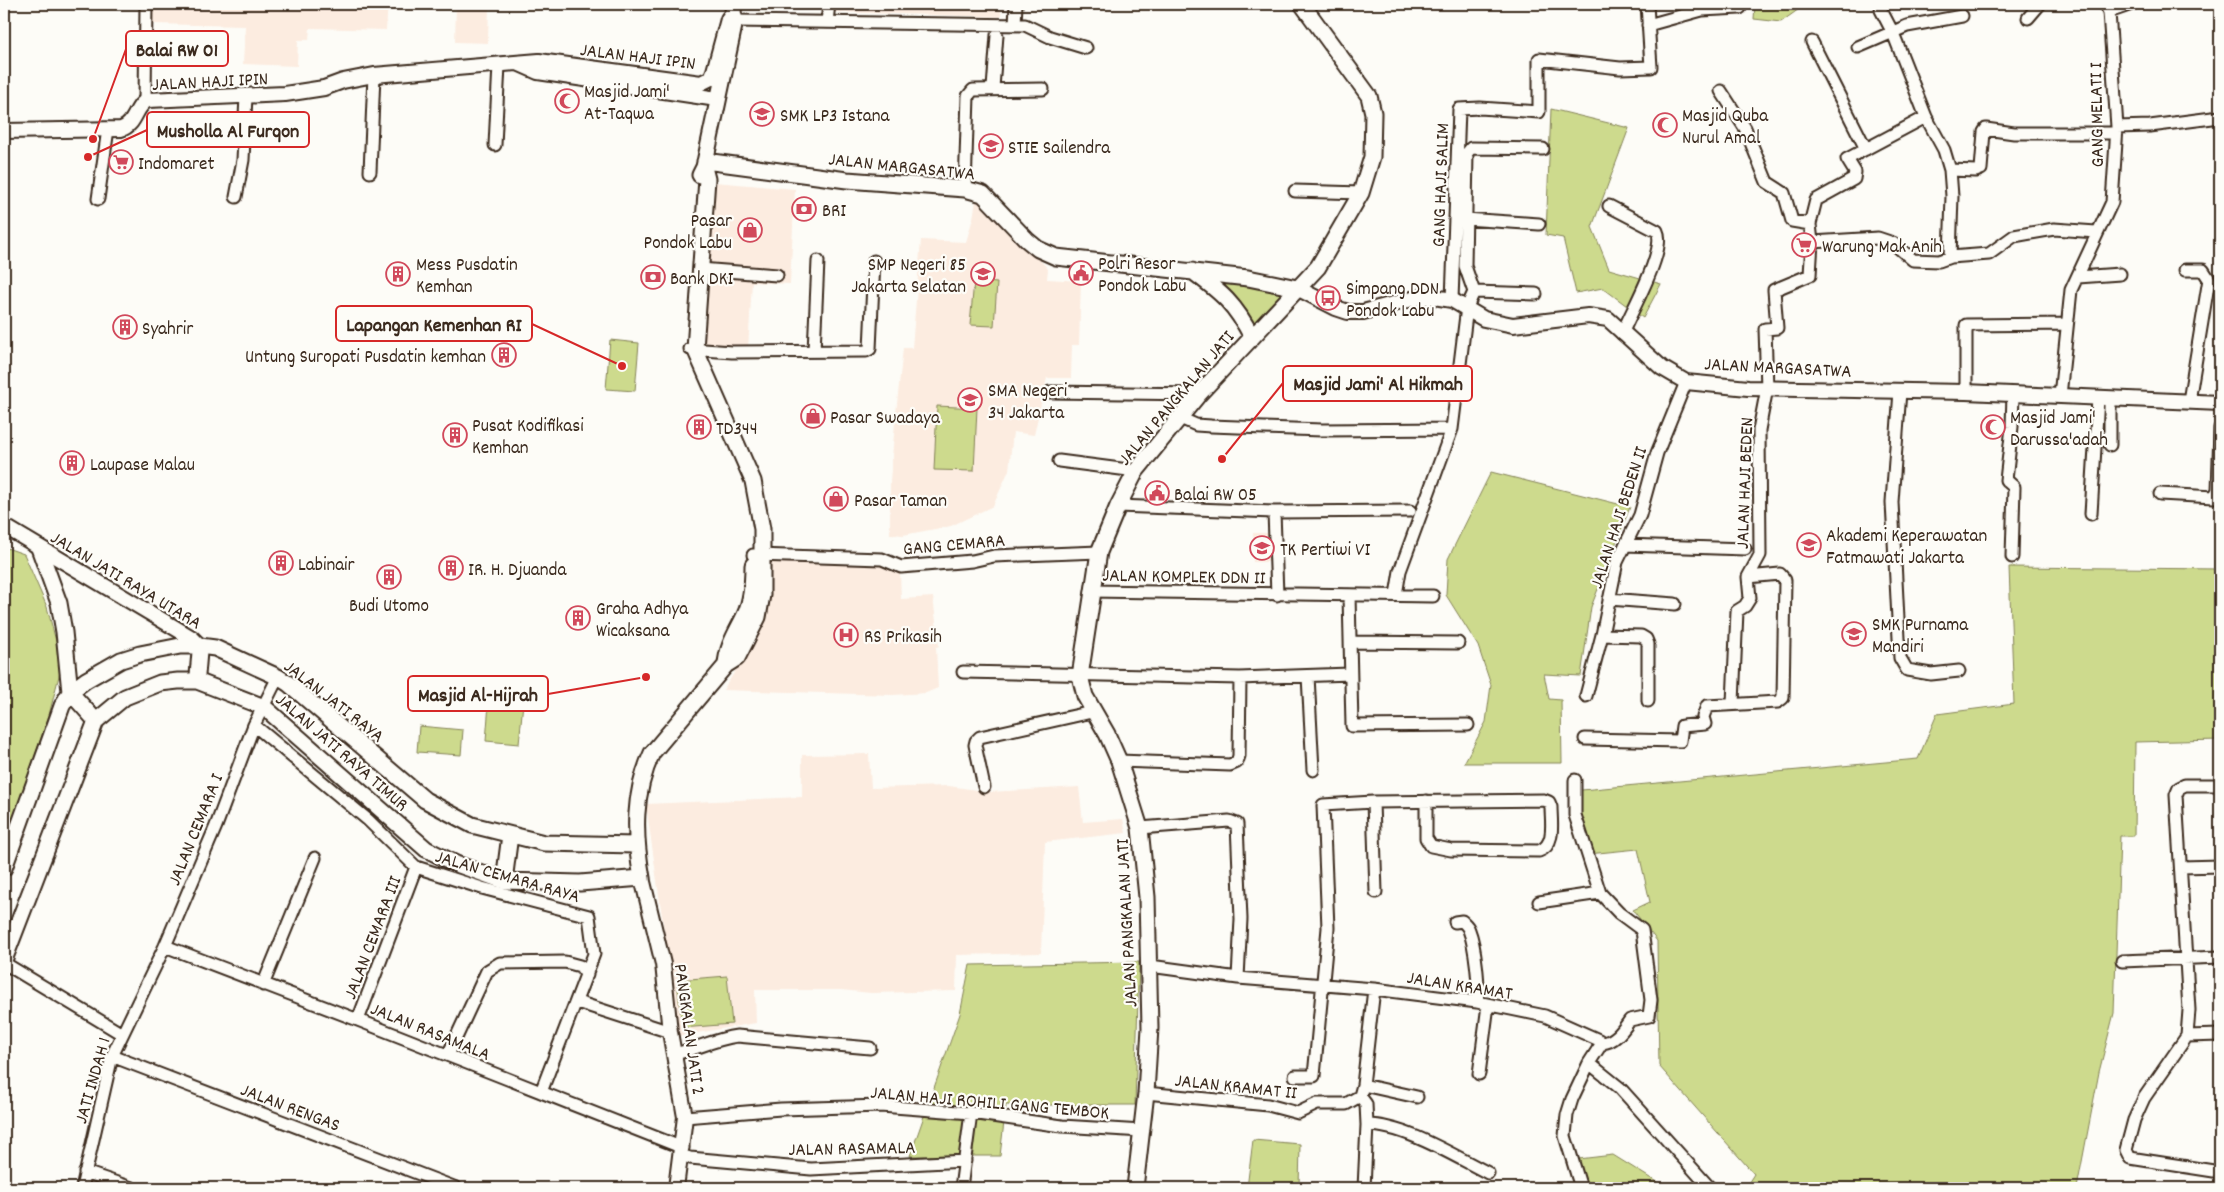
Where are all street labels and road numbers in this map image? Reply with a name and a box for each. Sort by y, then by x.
street label: JALAN HAJI IPIN [578,38,697,79]
street label: GANG MELATI I [2084,62,2113,168]
street label: JALAN HAJI IPIN [151,67,269,100]
street label: GANG HAJI SALIM [1427,123,1458,248]
street label: JALAN MARGASATWA [827,147,976,190]
street label: JALAN PANGKALAN JATI [1113,326,1242,473]
street label: JALAN MARGASATWA [1703,352,1852,387]
street label: JALAN HAJI BEDEN [1731,417,1762,549]
street label: JALAN HAJI BEDEN II [1585,443,1656,593]
street label: JALAN JATI RAYA UTARA [44,526,206,638]
street label: GANG CEMARA [902,529,1007,564]
street label: JALAN KOMPLEK DDN II [1102,564,1266,593]
street label: JALAN JATI RAYA [277,655,389,751]
street label: JALAN JATI RAYA TIMUR [268,688,413,819]
street label: JALAN CEMARA I [163,770,232,890]
street label: JALAN PANGKALAN JATI [1111,838,1146,1008]
street label: JALAN CEMARA RAYA [431,845,583,912]
street label: JALAN CEMARA III [338,872,410,1004]
street label: PANGKALAN JATI 2 [665,962,710,1097]
street label: JALAN KRAMAT [1405,966,1515,1009]
street label: JALAN RASAMALA [366,997,494,1070]
street label: JATI INDAH 1 [69,1035,120,1127]
street label: JALAN KRAMAT II [1173,1069,1298,1108]
street label: JALAN RENGAS [236,1078,344,1141]
street label: JALAN HAJI ROHILI GANG TEMBOK [869,1081,1110,1128]
street label: JALAN RASAMALA [788,1136,916,1165]

